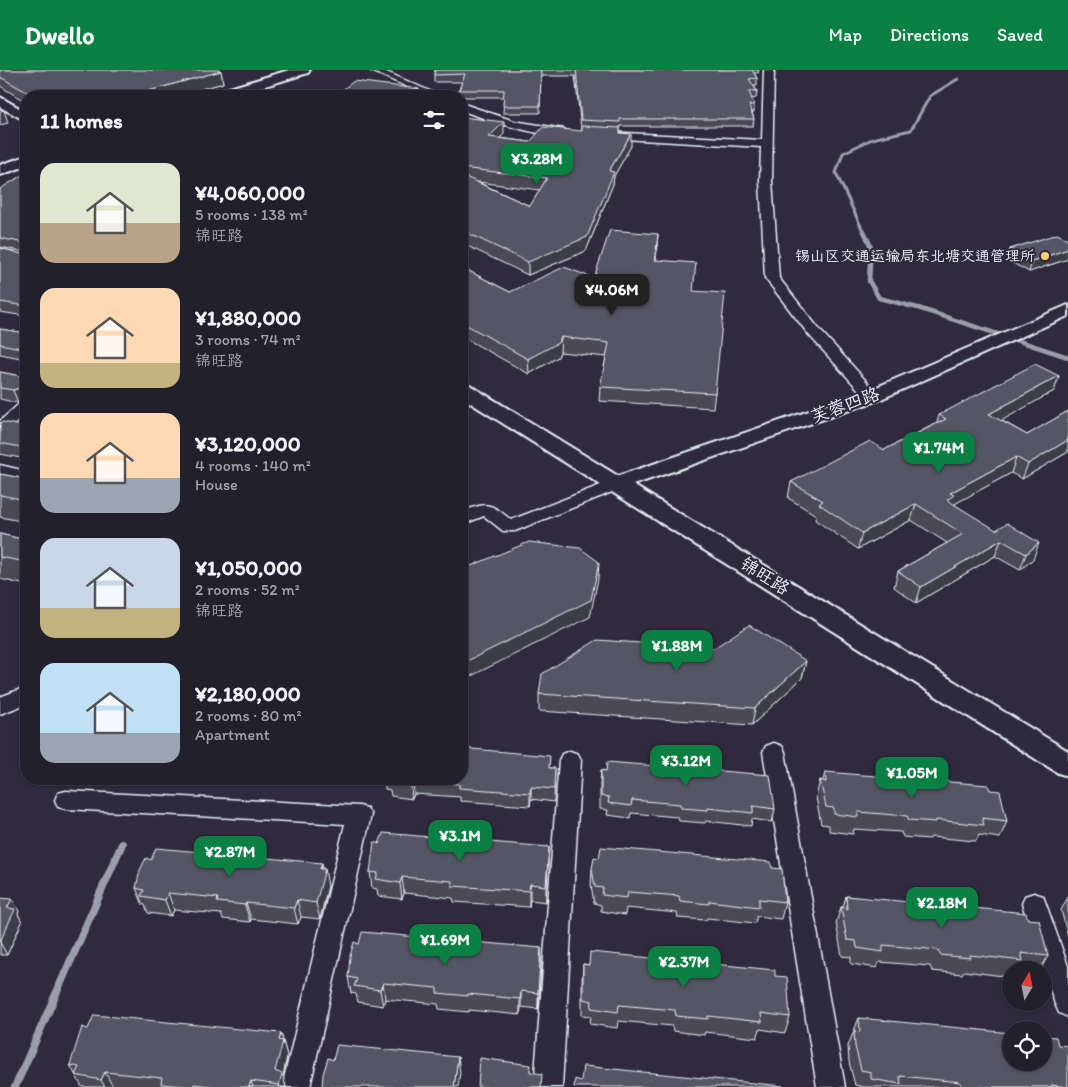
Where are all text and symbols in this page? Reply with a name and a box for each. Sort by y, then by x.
text: Dwello [25,21,94,50]
text: Map [829,24,862,46]
text: Directions [890,24,969,46]
text: Saved [997,24,1043,46]
icon: filters [420,106,448,134]
text: 11 homes [40,108,123,133]
pin: ¥3.28M [496,142,578,185]
text: ¥3.28M [511,149,563,168]
text: ¥4,060,000 [195,180,305,205]
icon: home [80,183,140,243]
text: 5 rooms · 138 m² [195,205,308,224]
text: 锦旺路 [195,226,243,245]
place label: 锡山区交通运输局东北塘交通管理所 [795,247,1035,265]
marker: 锡山区交通运输局东北塘交通管理所 [1039,250,1051,262]
pin: ¥4.06M [571,274,653,316]
text: ¥4.06M [585,280,639,299]
text: ¥1,880,000 [195,305,301,330]
icon: home [80,308,140,368]
text: 3 rooms · 74 m² [195,330,301,349]
text: 锦旺路 [195,351,243,370]
street label: 芙蓉四路 [807,382,883,428]
text: ¥3,120,000 [195,431,301,456]
pin: ¥1.74M [898,432,980,474]
icon: home [80,433,140,493]
text: ¥1.74M [914,438,964,457]
text: 4 rooms · 140 m² [195,456,311,475]
text: House [195,475,238,494]
street label: 锦旺路 [736,552,794,600]
text: ¥1,050,000 [195,555,302,580]
icon: home [80,558,140,618]
text: 2 rooms · 52 m² [195,580,300,599]
text: 锦旺路 [195,601,243,620]
pin: ¥1.88M [636,630,718,672]
text: ¥1.88M [652,636,702,655]
text: ¥2,180,000 [195,681,301,706]
icon: home [80,683,140,743]
text: 2 rooms · 80 m² [195,706,301,725]
text: Apartment [195,725,270,744]
pin: ¥3.12M [645,744,727,787]
text: ¥3.12M [661,751,711,770]
pin: ¥1.05M [871,756,953,799]
text: ¥1.05M [886,763,938,782]
pin: ¥3.1M [425,820,495,862]
text: ¥3.1M [439,826,481,845]
pin: ¥2.87M [189,836,271,878]
text: ¥2.87M [205,842,255,861]
pin: ¥2.18M [901,886,983,929]
text: ¥2.18M [917,893,967,912]
pin: ¥1.69M [404,924,486,966]
text: ¥1.69M [420,930,470,949]
pin: ¥2.37M [643,946,725,988]
text: ¥2.37M [659,952,709,971]
north arrow [1002,961,1052,1011]
map controls [1002,961,1052,1071]
button: locate [1002,1021,1052,1071]

